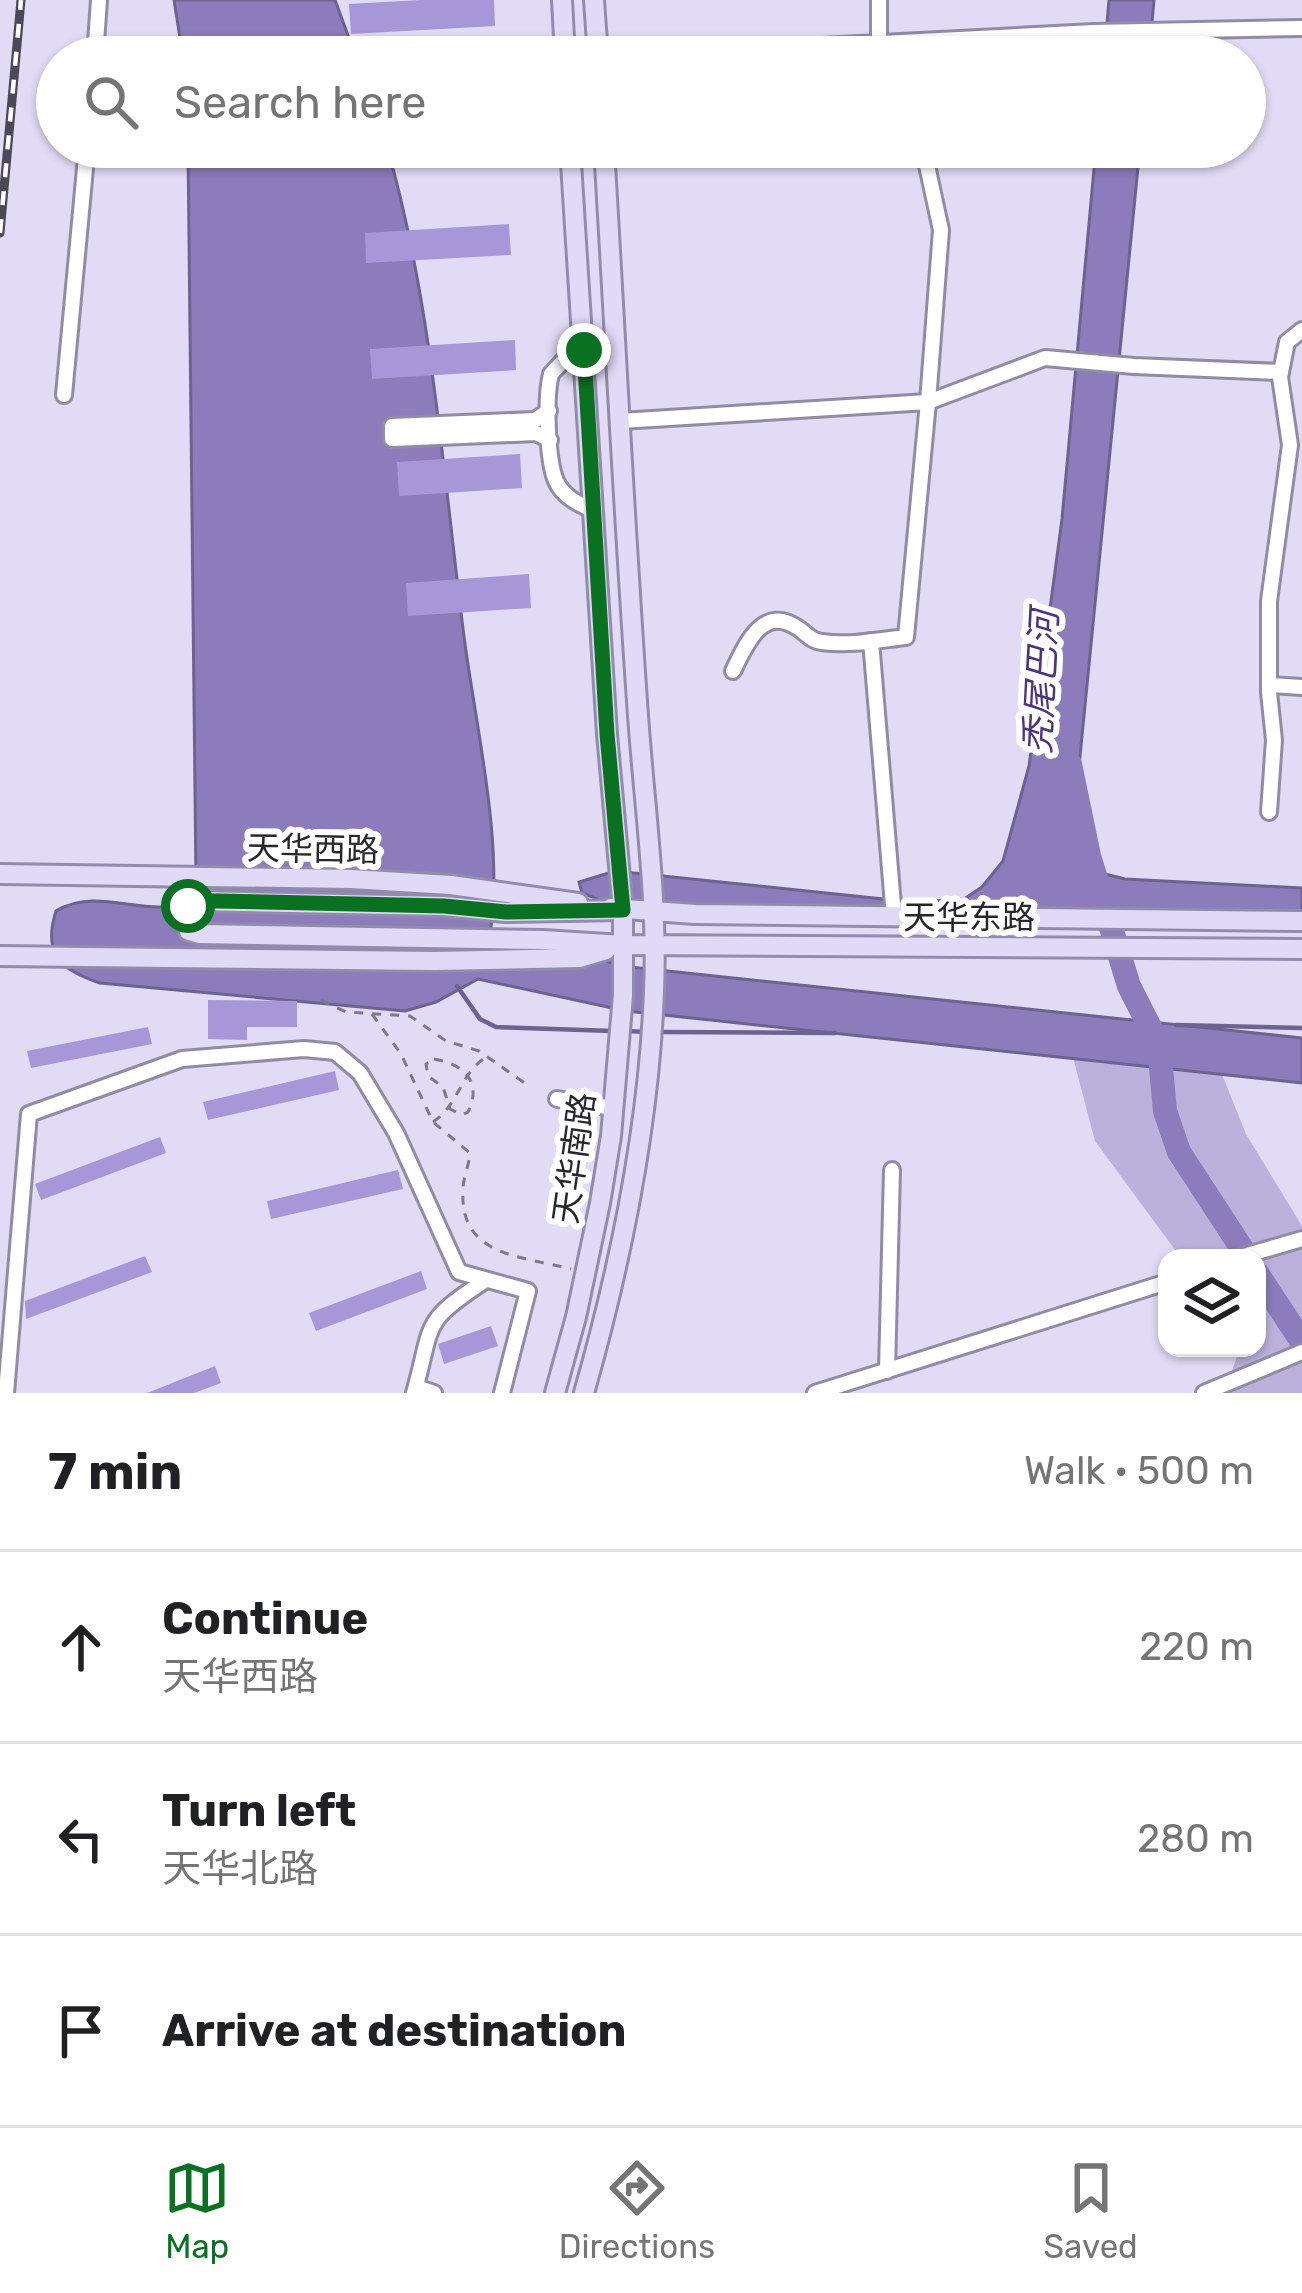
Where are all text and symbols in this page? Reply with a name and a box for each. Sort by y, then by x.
search box [36,36,1266,168]
icon: search [78,69,144,135]
text: Search here [174,76,426,129]
route end [557,323,611,377]
water label: 秃尾巴河 [1016,603,1067,755]
street label: 天华西路 [247,828,379,870]
route start [161,879,215,933]
street label: 天华东路 [903,898,1035,937]
street label: 天华南路 [546,1090,602,1226]
map controls [1158,1249,1266,1357]
button: layers [1158,1249,1266,1357]
text: 7 min [48,1441,182,1502]
text: Walk · 500 m [1024,1448,1254,1494]
text: Continue [162,1592,368,1645]
icon: ahead [48,1614,114,1680]
text: 220 m [1139,1624,1254,1670]
text: 天华西路 [162,1654,318,1700]
text: Turn left [162,1784,356,1837]
icon: left [48,1806,114,1872]
text: 280 m [1137,1816,1254,1862]
text: 天华北路 [162,1846,318,1892]
icon: arrive [48,1998,114,2064]
text: Arrive at destination [162,2004,627,2057]
tab: Map [164,2155,230,2266]
tab: Directions [559,2155,715,2266]
tab: Saved [1044,2155,1138,2266]

